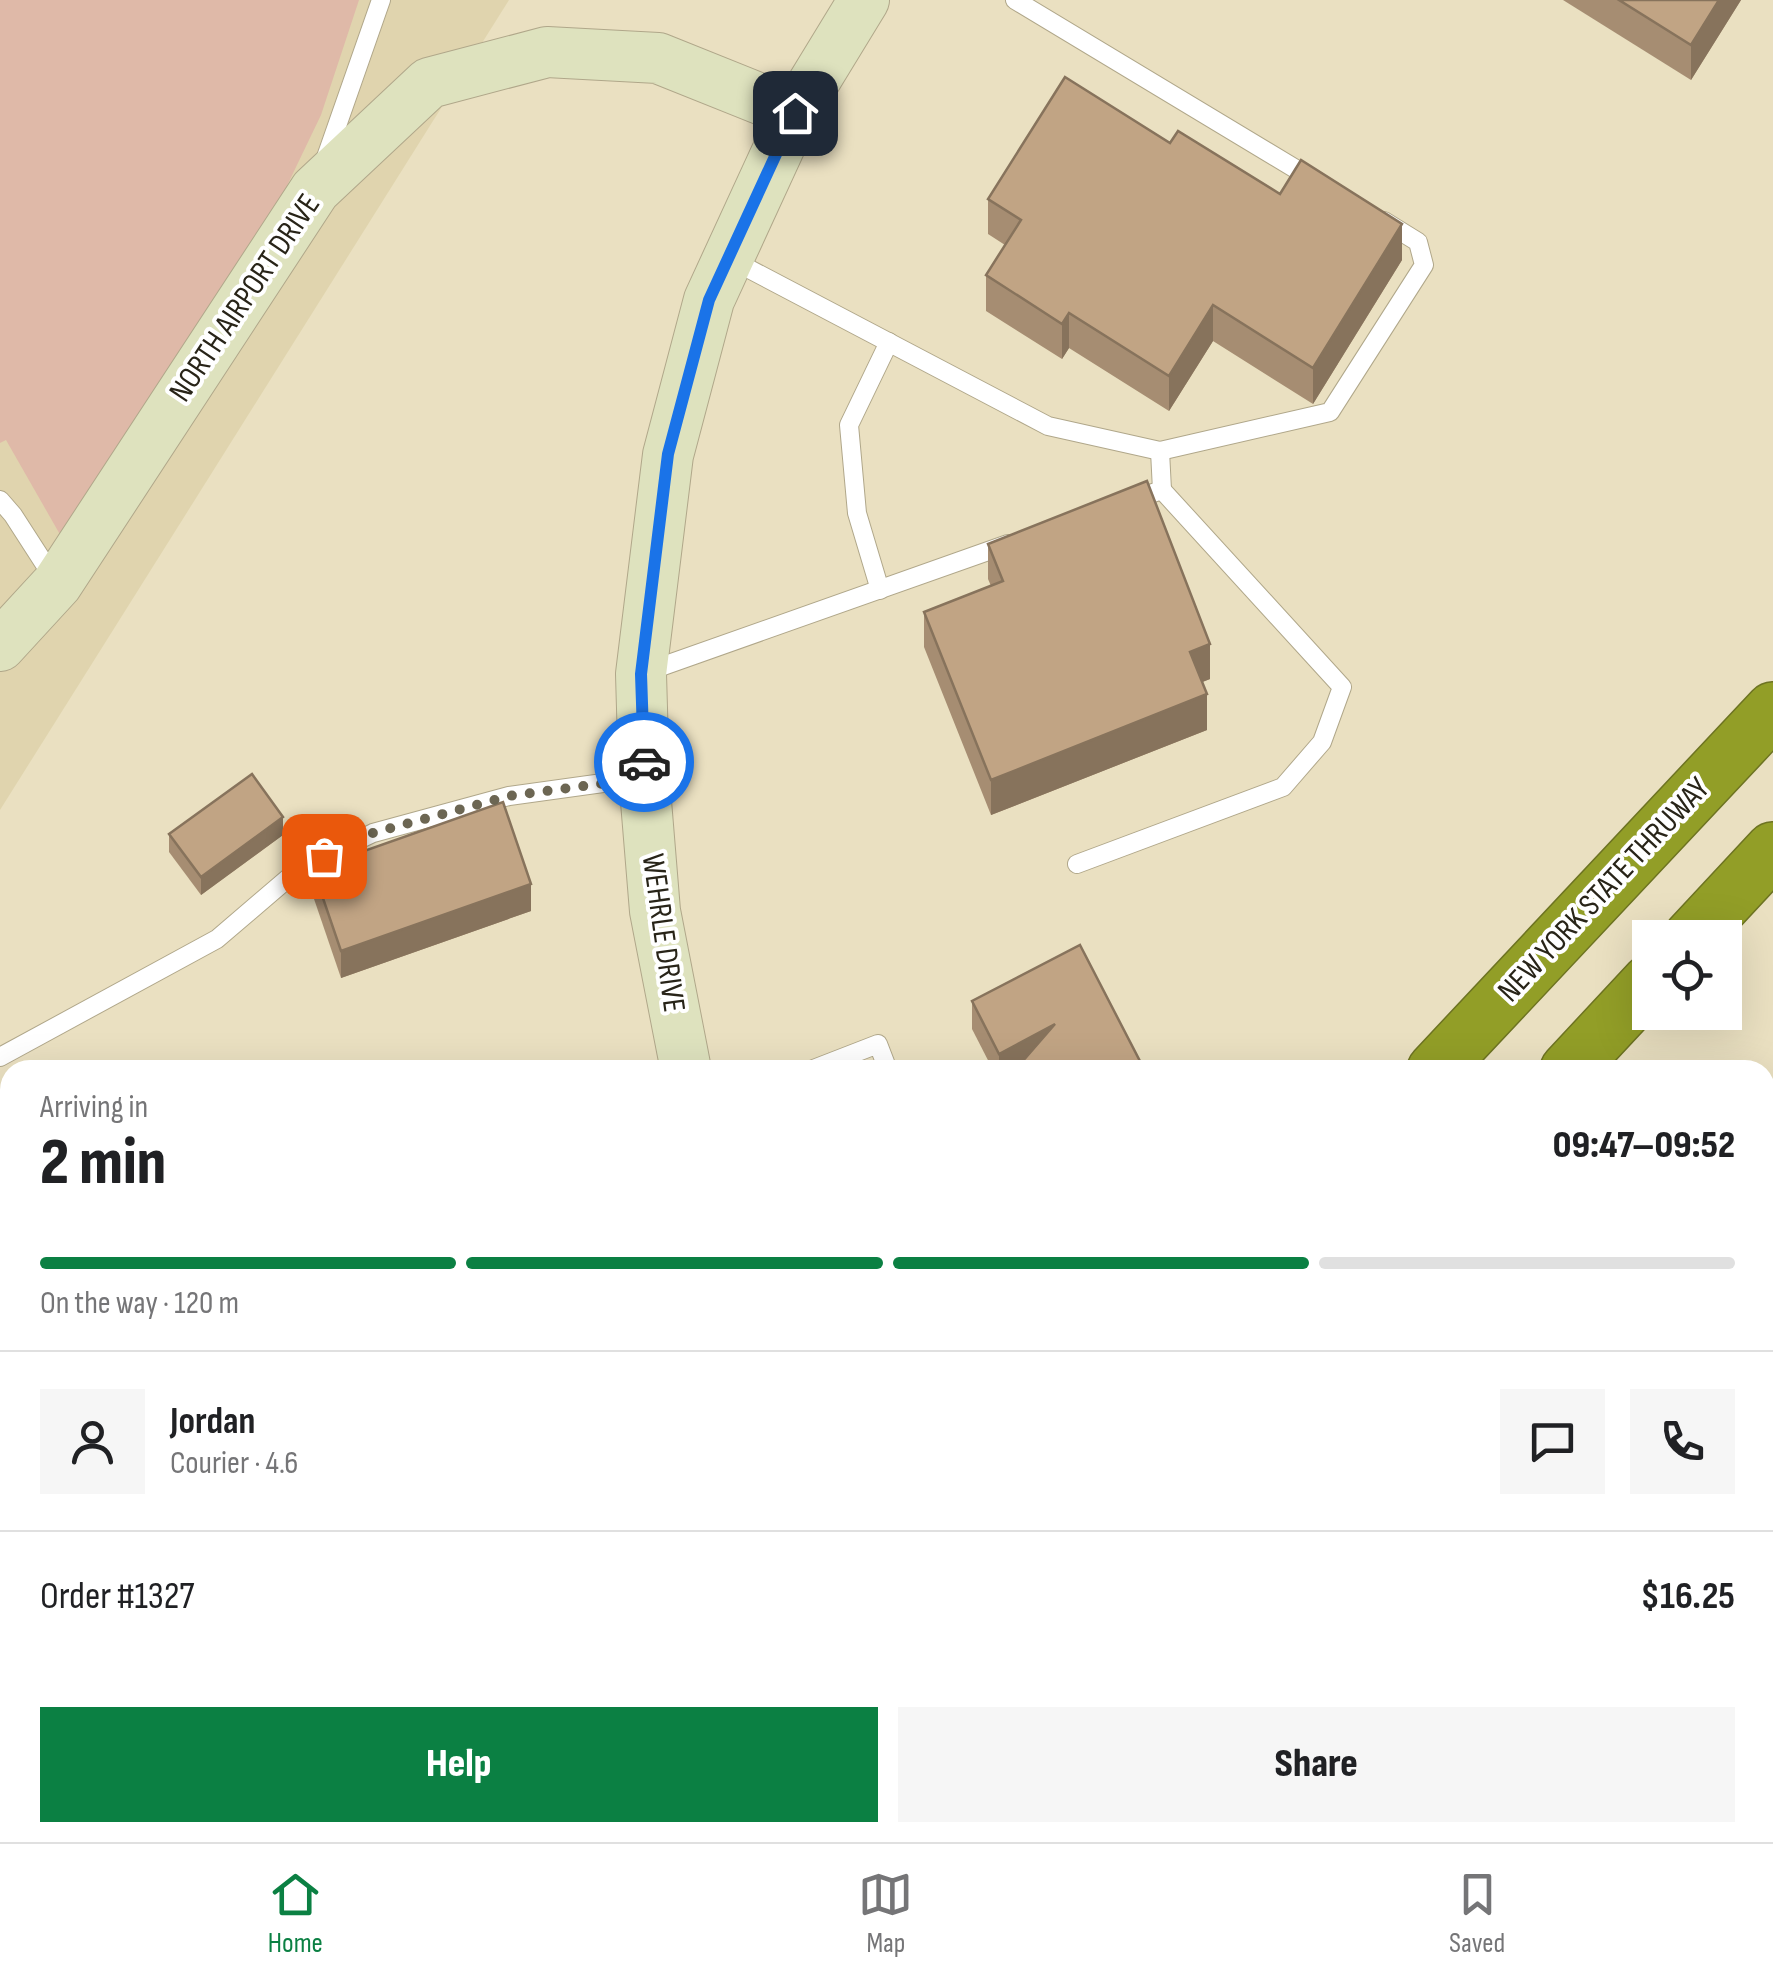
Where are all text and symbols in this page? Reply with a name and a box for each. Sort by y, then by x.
pin [753,71,838,156]
icon: home [768,86,823,141]
street label: NORTH AIRPORT DRIVE [161,187,329,409]
courier [594,712,694,812]
icon: car [617,735,672,790]
street label: NEW YORK STATE THRUWAY [1490,769,1718,1010]
pin [282,814,367,899]
icon: bag [297,829,352,884]
street label: WEHRLE DRIVE [633,851,693,1015]
map controls [1632,920,1742,1030]
button: locate [1632,920,1742,1030]
text: Arriving in [40,1088,148,1127]
text: 09:47–09:52 [1553,1123,1735,1168]
text: 2 min [40,1125,166,1203]
text: On the way · 120 m [40,1284,239,1323]
button: person [40,1389,145,1494]
button: chat [1500,1389,1605,1494]
button: phone [1630,1389,1735,1494]
text: Jordan [170,1399,255,1444]
text: Courier · 4.6 [170,1444,298,1483]
text: Order #1327 [40,1574,195,1619]
text: $16.25 [1641,1574,1735,1619]
button: Help [40,1707,878,1822]
button: Share [898,1707,1735,1822]
tab: Home [268,1867,323,1960]
tab: Map [858,1867,913,1960]
tab: Saved [1449,1867,1505,1960]

